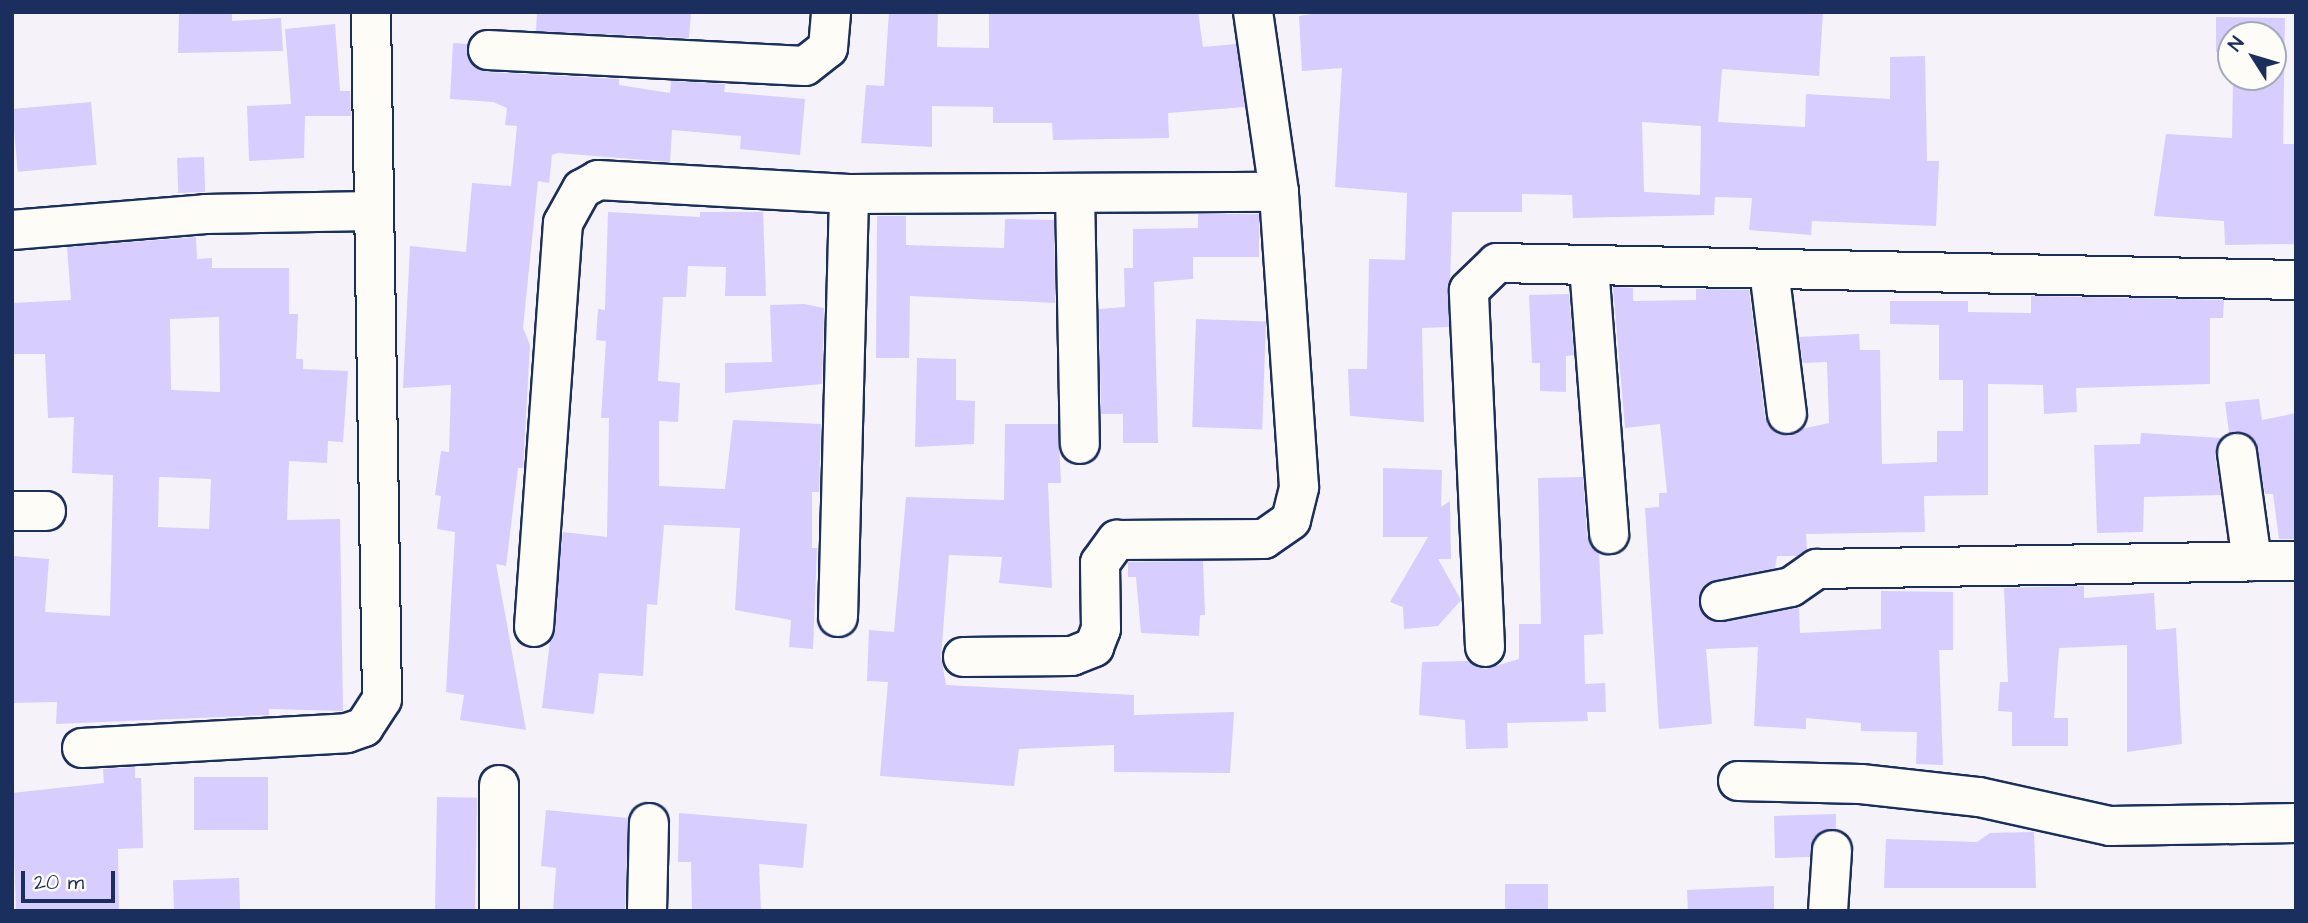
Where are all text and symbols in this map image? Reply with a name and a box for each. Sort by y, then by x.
north arrow [2217,21,2287,91]
text: N [2222,31,2251,57]
scale bar [24,856,119,900]
text: 20 m [34,868,84,897]

